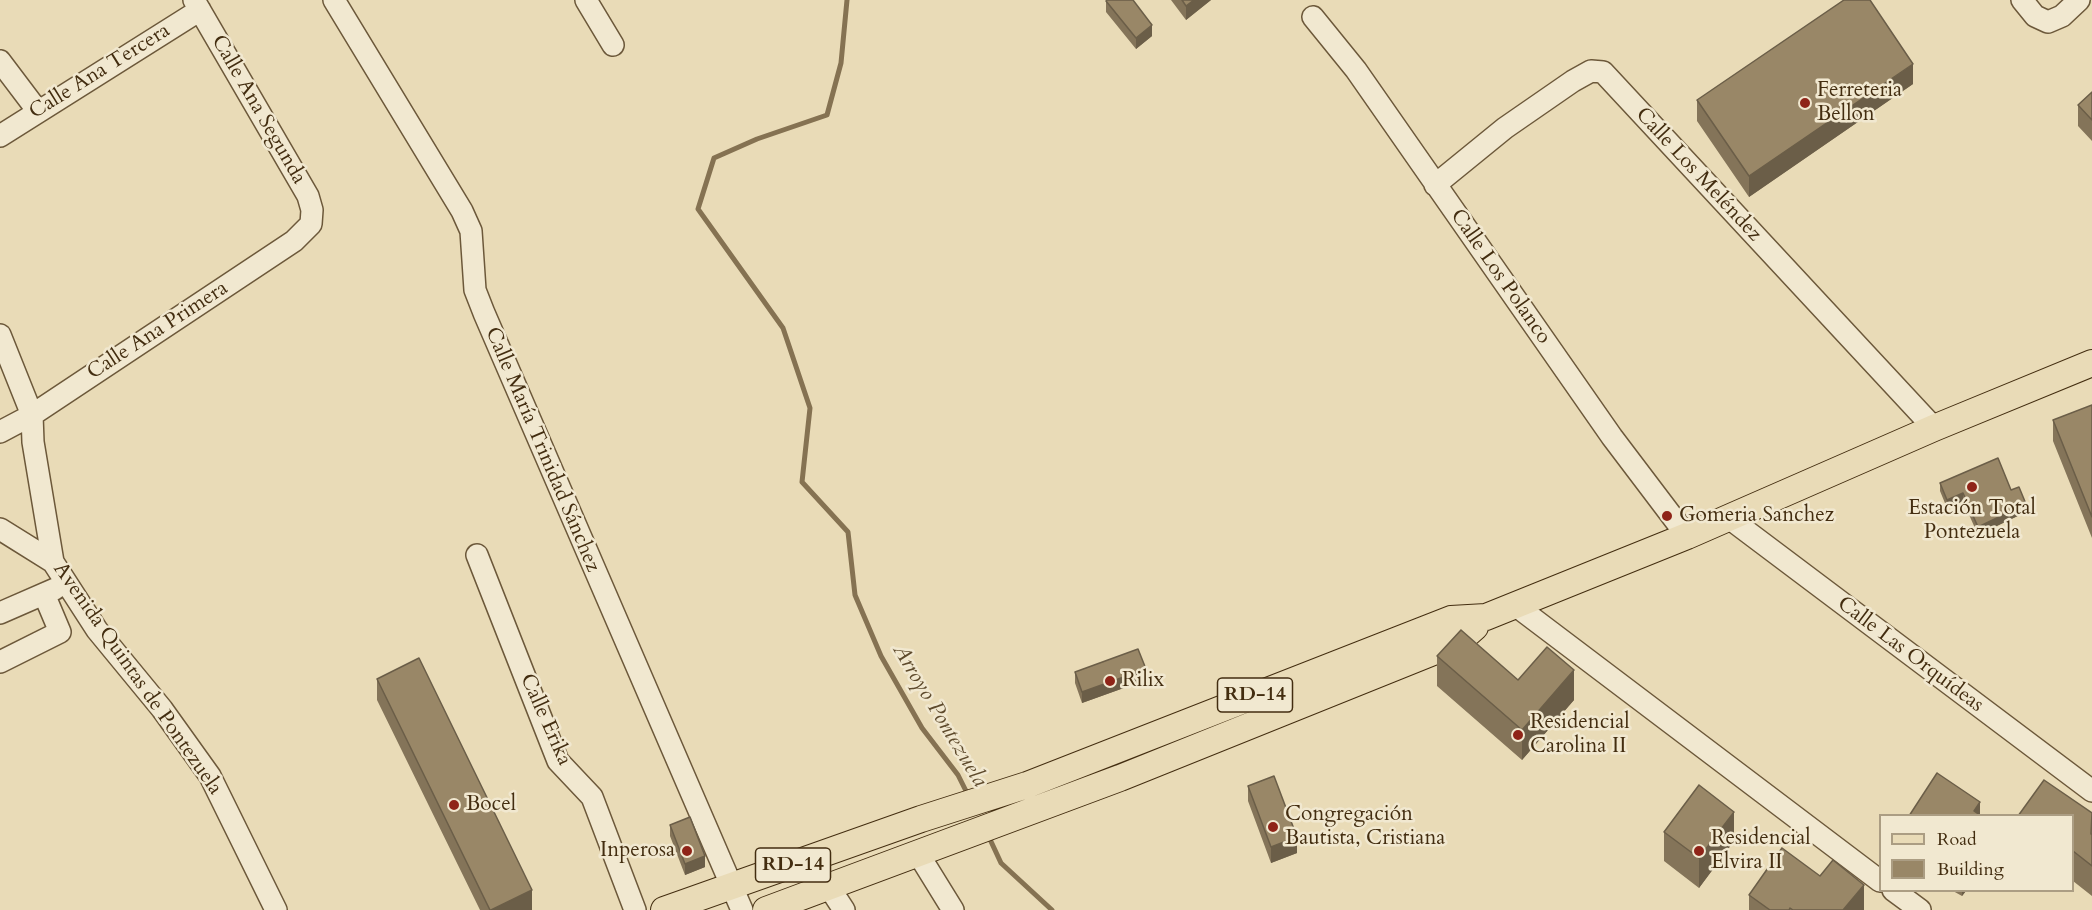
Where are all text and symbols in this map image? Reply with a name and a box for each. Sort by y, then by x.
street label: Calle Ana Tercera [25,19,175,125]
street label: Calle Ana Segunda [205,31,311,189]
place label: Ferreteria Bellon [1817,78,1902,128]
marker: Ferreteria Bellon [1798,96,1812,110]
street label: Calle Los Meléndez [1629,103,1767,247]
street label: Calle Los Polanco [1444,205,1556,349]
street label: Calle Ana Primera [83,276,233,386]
street label: Calle María Trinidad Sánchez [479,324,605,576]
marker: Estación Total Pontezuela [1965,480,1979,494]
place label: Estación Total Pontezuela [1908,496,2036,546]
place label: Gomeria Sanchez [1679,503,1834,529]
marker: Gomeria Sanchez [1660,509,1674,523]
street label: Avenida Quintas de Pontezuela [47,558,227,800]
street label: Calle Las Orquídeas [1832,592,1988,718]
water label: Arroyo Pontezuela [886,640,992,792]
place label: Rilix [1122,668,1164,694]
street label: Calle Erika [514,670,576,770]
marker: Rilix [1103,674,1117,688]
road number: RD-14 [1218,678,1292,712]
place label: Residencial Carolina II [1530,710,1630,760]
marker: Residencial Carolina II [1511,728,1525,742]
place label: Bocel [466,792,516,818]
marker: Bocel [447,798,461,812]
place label: Congregación Bautista, Cristiana [1285,802,1445,852]
legend [1879,814,2074,892]
marker: Congregación Bautista, Cristiana [1266,820,1280,834]
place label: Residencial Elvira II [1711,826,1811,876]
text: Road [1937,827,1977,852]
place label: Inperosa [600,838,675,864]
marker: Inperosa [680,844,694,858]
marker: Residencial Elvira II [1692,844,1706,858]
road number: RD-14 [756,848,830,882]
text: Building [1937,857,2004,882]

